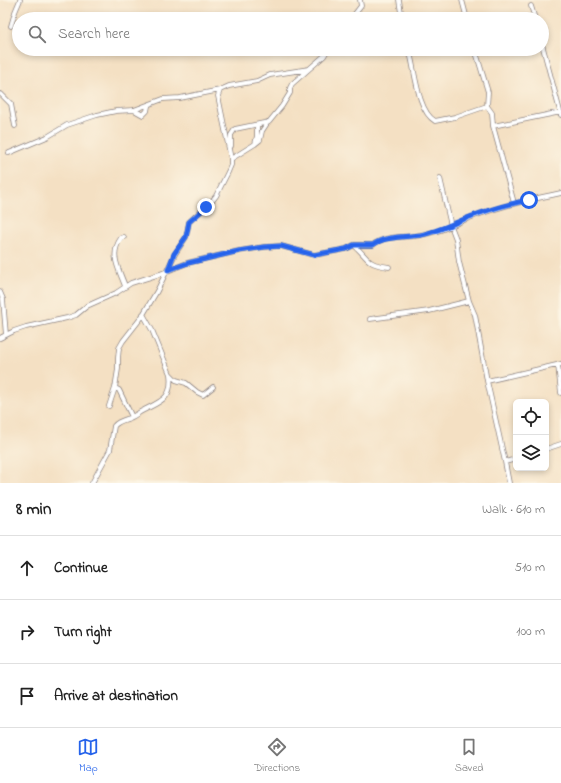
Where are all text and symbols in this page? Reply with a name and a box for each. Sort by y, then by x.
search box [12,12,549,56]
icon: search [26,23,48,45]
text: Search here [58,23,130,45]
route start [520,191,538,209]
route end [197,198,215,216]
map controls [513,399,549,471]
button: locate [513,399,549,435]
button: layers [513,435,549,471]
text: 8 min [16,497,51,522]
text: Walk · 610 m [482,500,545,519]
icon: ahead [16,557,38,579]
text: Continue [54,557,108,579]
text: 510 m [514,558,545,577]
icon: right [16,621,38,643]
text: Turn right [54,621,112,643]
text: 100 m [516,622,545,641]
icon: arrive [16,685,38,707]
text: Arrive at destination [54,685,178,707]
tab: Map [77,736,99,776]
tab: Directions [254,736,300,776]
tab: Saved [455,736,484,776]

